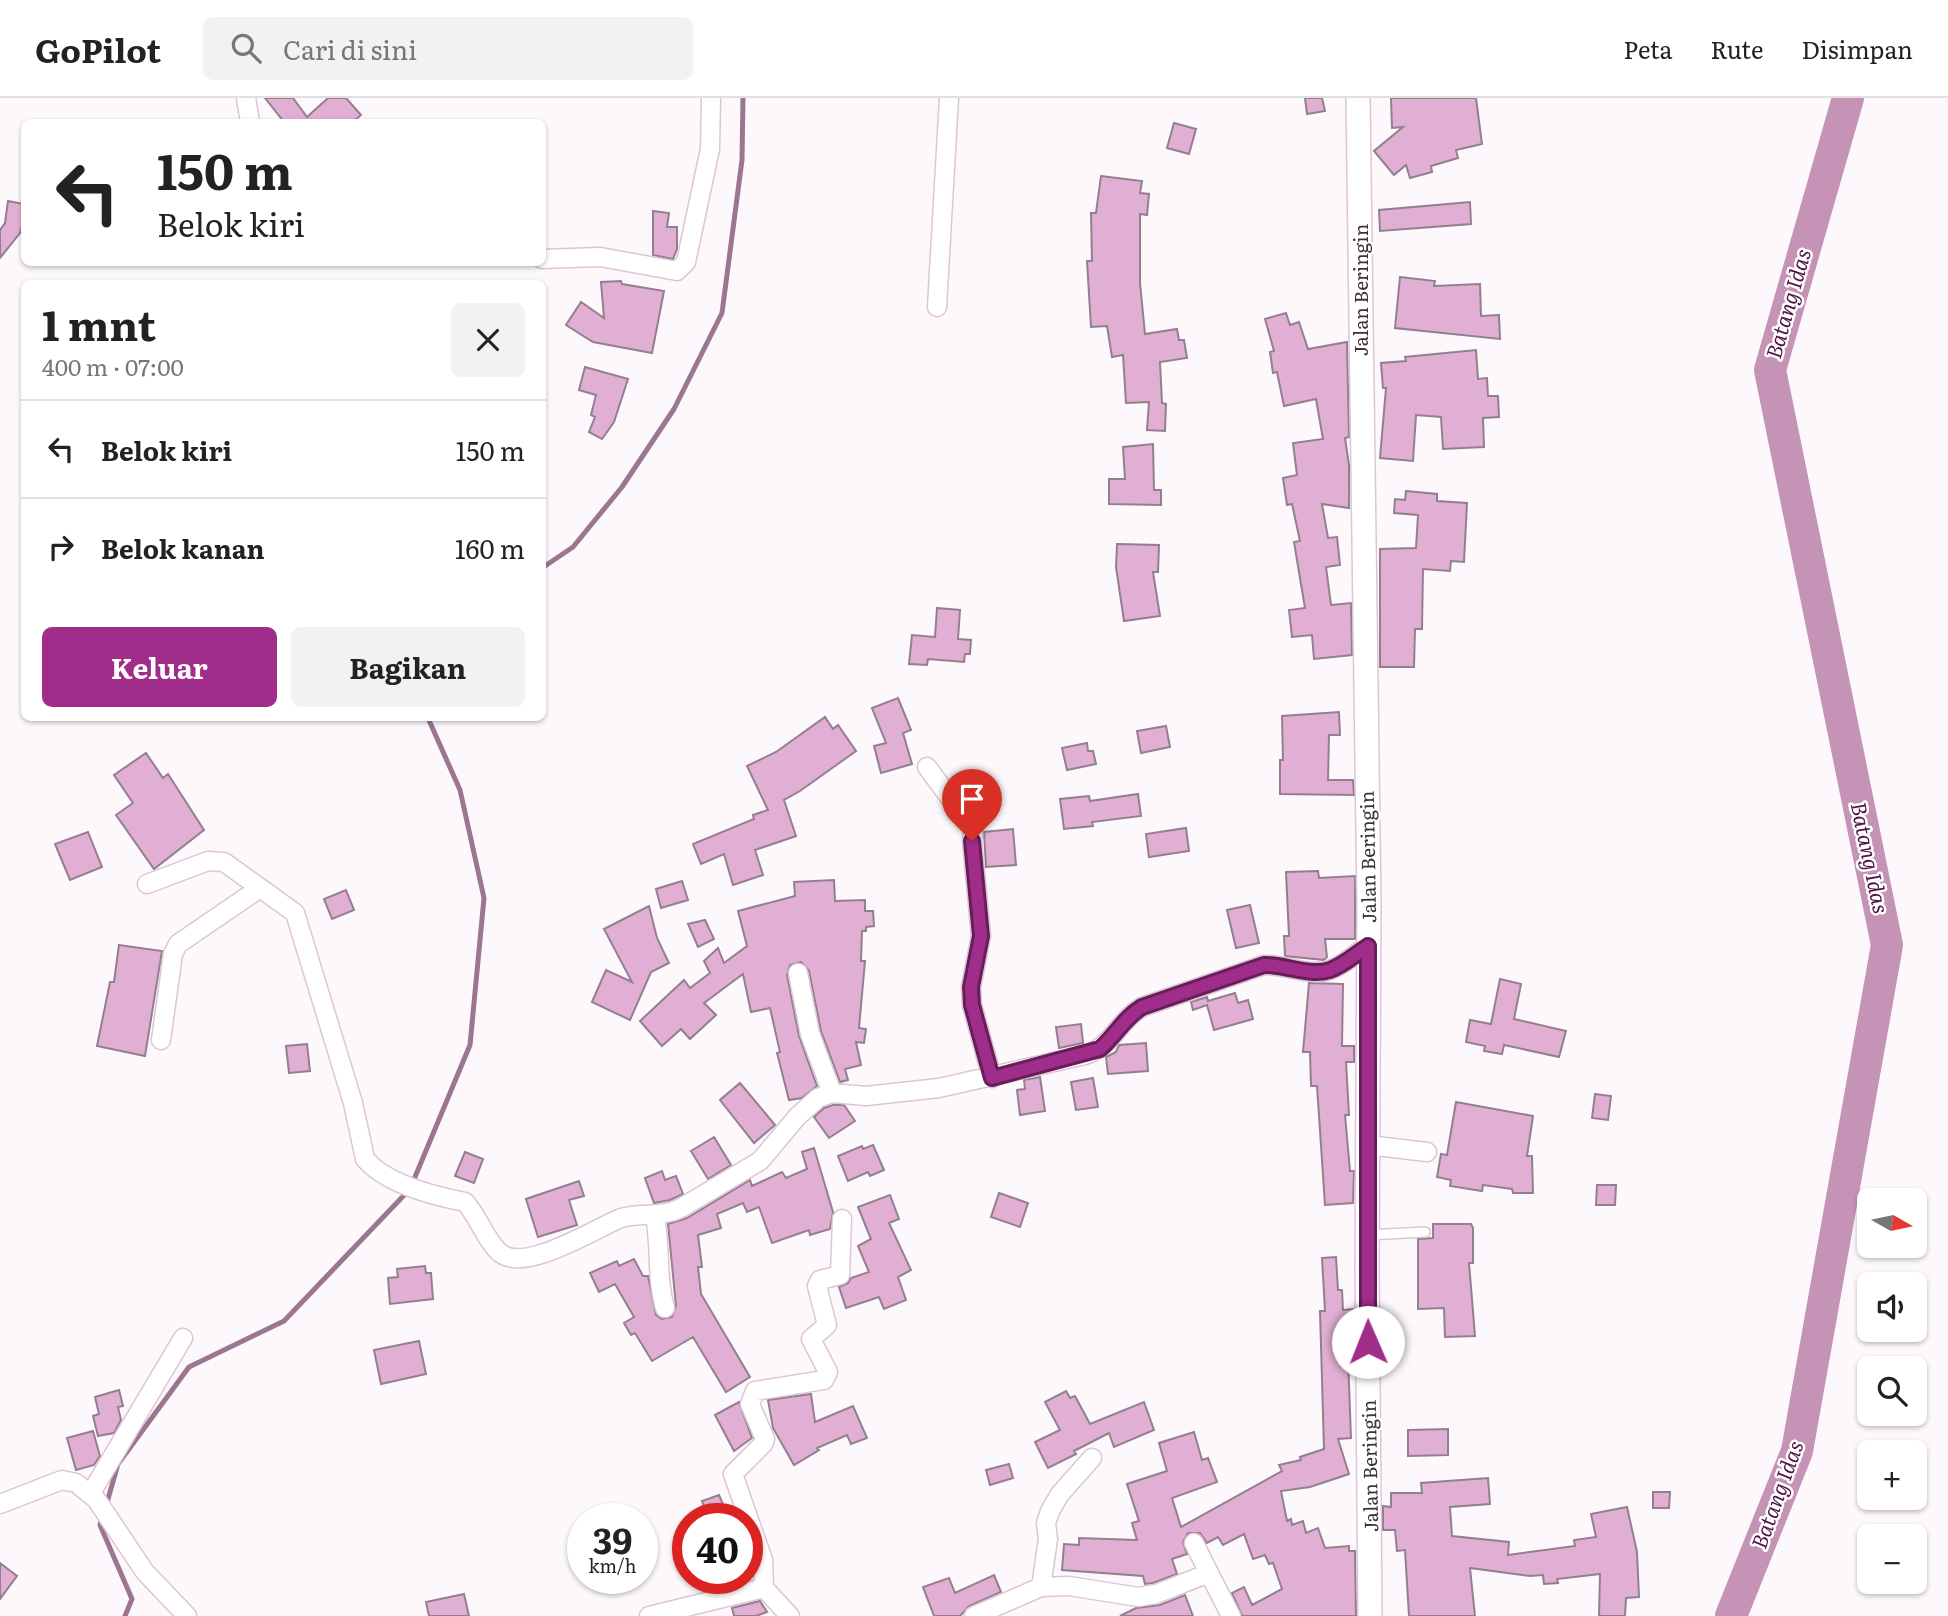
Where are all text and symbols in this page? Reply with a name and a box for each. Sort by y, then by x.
search box [203,17,693,80]
text: GoPilot [35,24,161,73]
icon: search [227,29,265,67]
text: Cari di sini [283,29,417,68]
text: Peta [1624,31,1673,66]
text: Rute [1711,31,1763,66]
text: Disimpan [1801,31,1913,66]
text: 150 m [157,132,293,205]
icon: left [42,147,133,238]
text: Belok kiri [157,199,305,247]
street label: Jalan Beringin [1346,224,1374,356]
water label: Batang Idas [1756,245,1817,362]
text: 1 mnt [42,292,156,354]
button: close [451,303,525,377]
text: 400 m · 07:00 [42,349,184,383]
icon: left [42,430,80,468]
text: Belok kiri [101,430,232,469]
text: 150 m [456,430,525,469]
icon: right [42,528,80,566]
text: Belok kanan [101,528,265,567]
text: 160 m [455,528,525,567]
button: Keluar [42,627,277,707]
button: Bagikan [291,627,525,707]
pin [942,769,1002,841]
icon: arrive [953,780,991,818]
street label: Jalan Beringin [1352,791,1382,923]
water label: Batang Idas [1845,799,1898,916]
north arrow [1857,1188,1927,1258]
map controls [1857,1188,1927,1594]
button: sound [1857,1272,1927,1342]
position arrow [1331,1305,1405,1379]
button: search [1857,1356,1927,1426]
street label: Jalan Beringin [1354,1400,1384,1532]
water label: Batang Idas [1742,1436,1810,1553]
button: + [1857,1440,1927,1510]
speed limit sign: 40 [672,1503,763,1594]
text: 39 [593,1513,632,1565]
button: − [1857,1524,1927,1594]
text: km/h [589,1552,636,1579]

